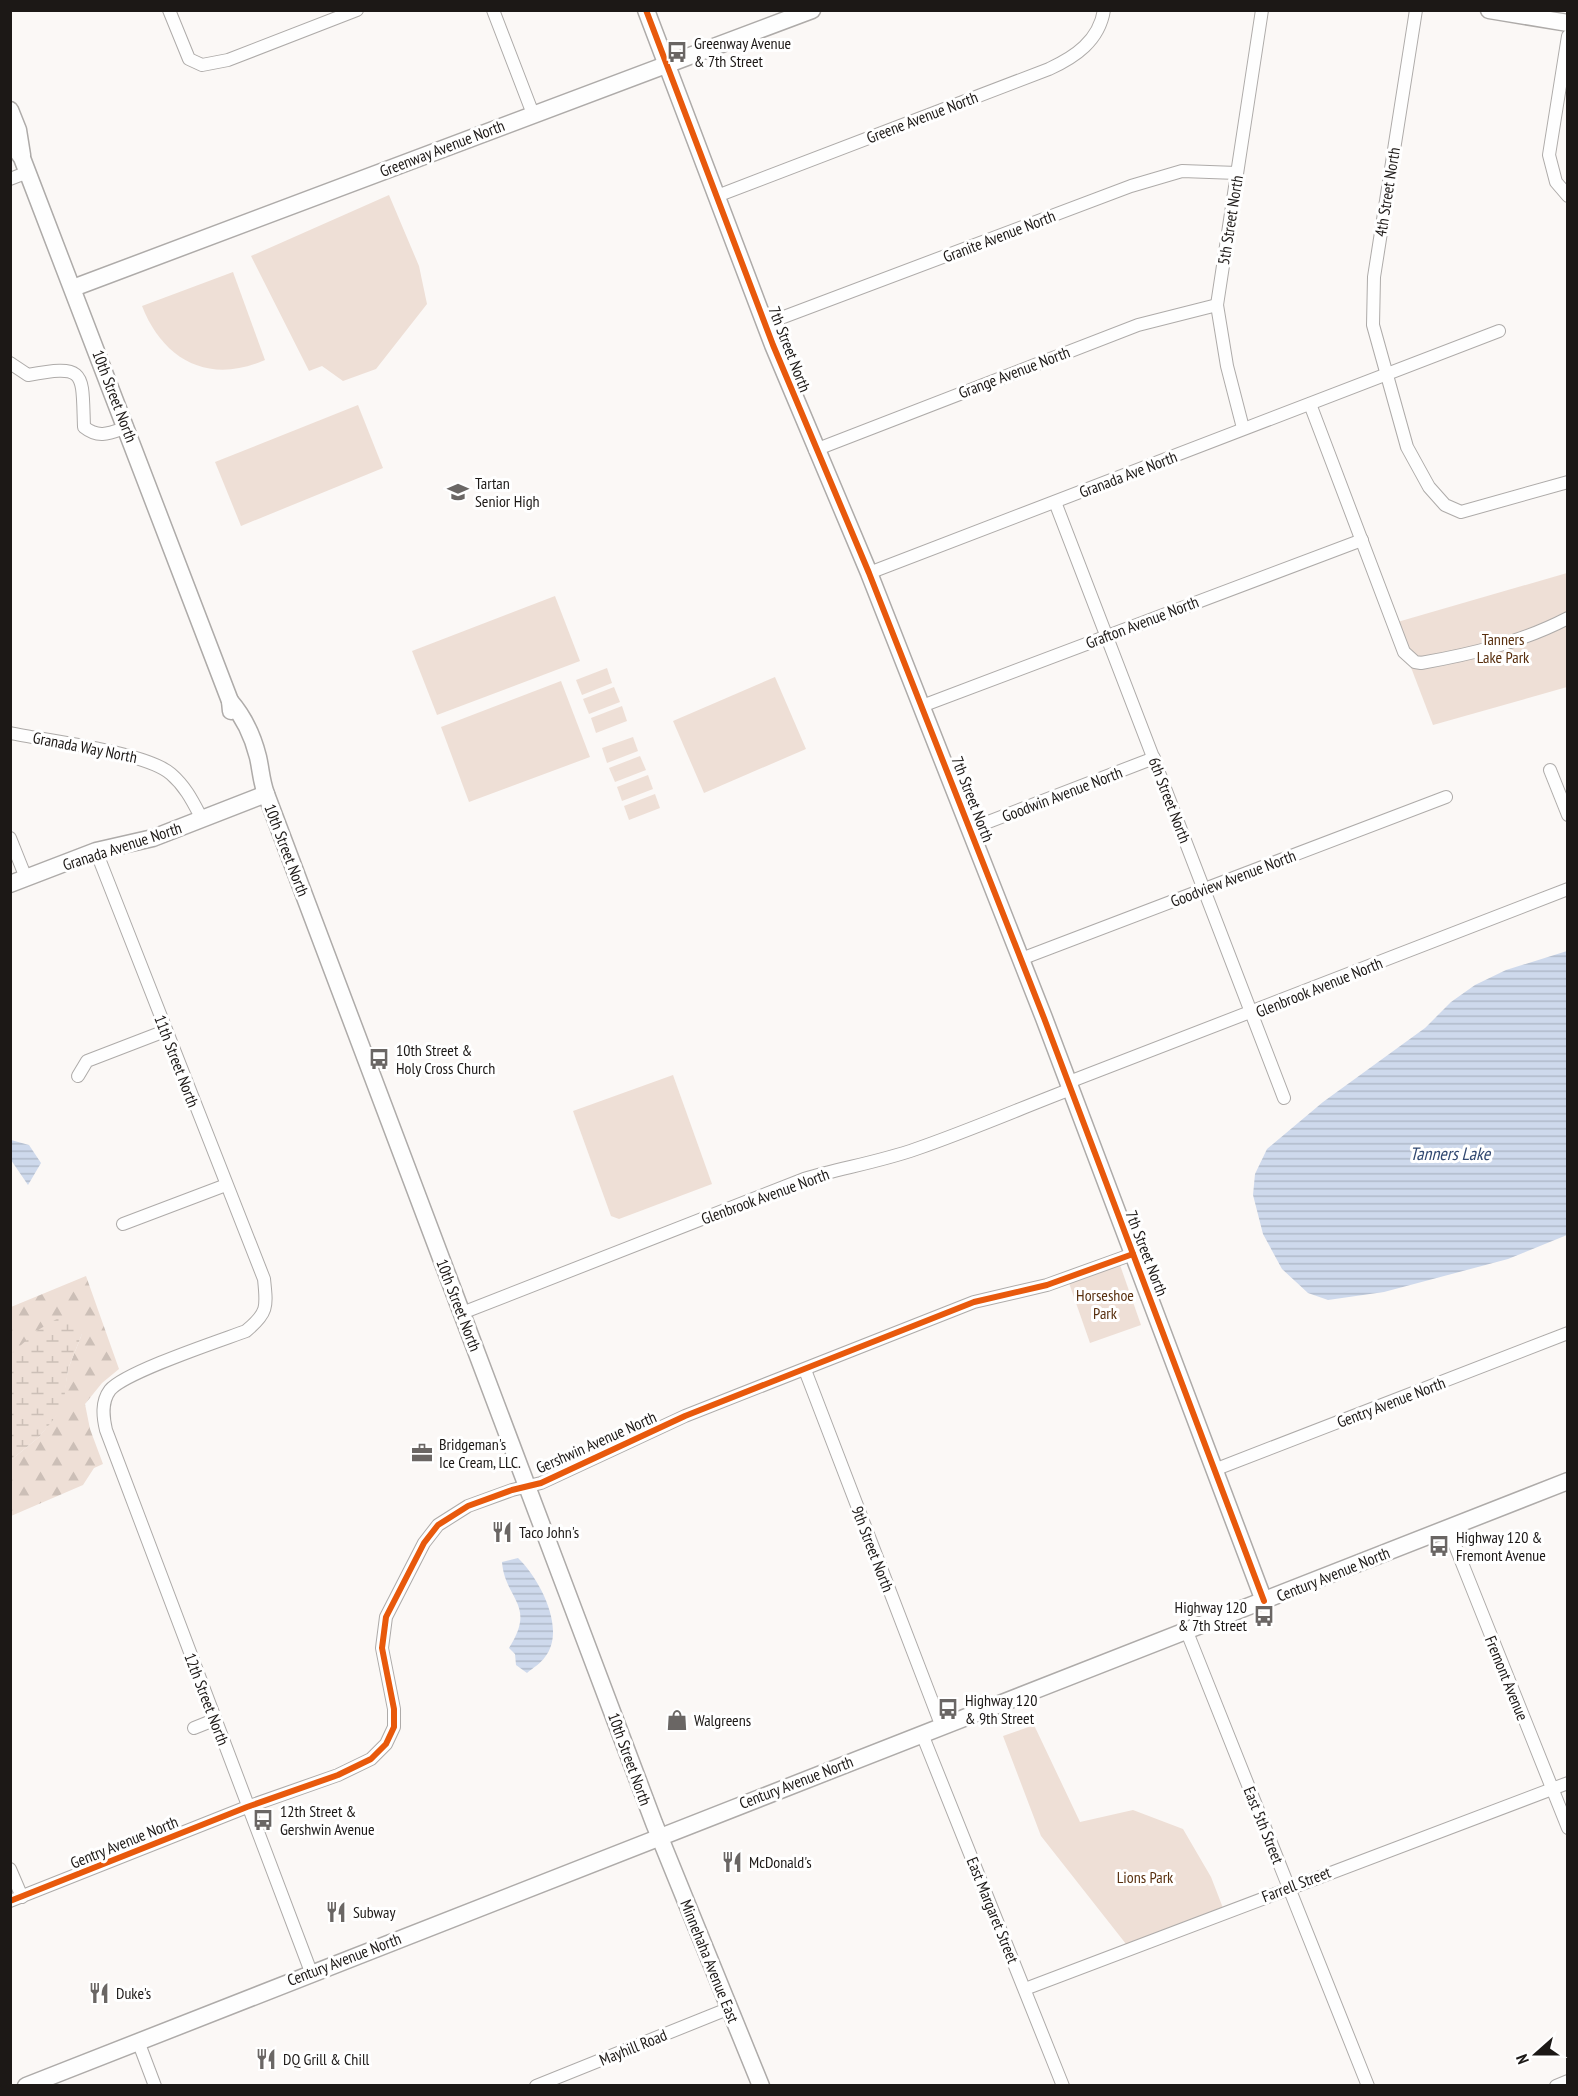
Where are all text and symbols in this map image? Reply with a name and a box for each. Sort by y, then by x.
place label: Greenway Avenue & 7th Street [694,33,791,71]
bus stop icon: Greenway Avenue & 7th Street [665,40,689,64]
street label: Greene Avenue North [864,87,980,147]
street label: Greenway Avenue North [377,115,507,181]
street label: 4th Street North [1370,146,1404,238]
street label: 5th Street North [1213,174,1247,266]
street label: Granite Avenue North [940,205,1058,267]
street label: 7th Street North [765,303,815,395]
street label: Grange Avenue North [955,342,1073,402]
street label: 10th Street North [88,347,142,445]
street label: Granada Ave North [1076,446,1180,502]
place label: Tartan Senior High [475,473,540,511]
school or university icon: Tartan Senior High [446,480,470,504]
street label: Grafton Avenue North [1083,591,1201,653]
park label: Tanners Lake Park [1477,629,1530,667]
street label: Granada Way North [31,727,139,767]
street label: 7th Street North [948,753,998,845]
street label: 6th Street North [1144,754,1196,846]
street label: Goodwin Avenue North [999,762,1125,826]
street label: 10th Street North [260,801,314,899]
street label: Granada Avenue North [60,817,184,875]
street label: Goodview Avenue North [1168,845,1298,911]
street label: Glenbrook Avenue North [1253,952,1385,1022]
street label: 11th Street North [150,1012,204,1110]
place label: 10th Street & Holy Cross Church [396,1040,495,1078]
bus stop icon: 10th Street & Holy Cross Church [367,1047,391,1071]
water label: Tanners Lake [1410,1142,1492,1165]
street label: Glenbrook Avenue North [698,1164,832,1228]
street label: 7th Street North [1122,1207,1172,1299]
street label: 10th Street North [432,1256,486,1354]
park label: Horseshoe Park [1076,1285,1134,1323]
street label: Gentry Avenue North [1334,1372,1448,1432]
street label: Gershwin Avenue North [533,1406,659,1478]
place label: Bridgeman's Ice Cream, LLC. [439,1434,521,1472]
office icon: Bridgeman's Ice Cream, LLC. [410,1441,434,1465]
street label: 9th Street North [847,1503,899,1595]
restaurant icon: Taco John's [490,1520,514,1544]
place label: Taco John's [519,1522,579,1542]
place label: Highway 120 & Fremont Avenue [1456,1527,1546,1565]
bus stop icon: Highway 120 & Fremont Avenue [1427,1534,1451,1558]
street label: Century Avenue North [1273,1542,1393,1606]
place label: Highway 120 & 7th Street [1175,1597,1248,1635]
bus stop icon: Highway 120 & 7th Street [1252,1604,1276,1628]
street label: Fremont Avenue [1481,1633,1533,1723]
street label: 12th Street North [180,1650,234,1748]
place label: Highway 120 & 9th Street [965,1690,1037,1728]
bus stop icon: Highway 120 & 9th Street [936,1697,960,1721]
shop icon: Walgreens [665,1708,689,1732]
street label: 10th Street North [604,1710,656,1808]
place label: Walgreens [694,1710,751,1730]
street label: Century Avenue North [736,1751,856,1813]
street label: East 5th Street [1239,1783,1289,1867]
place label: 12th Street & Gershwin Avenue [280,1801,375,1839]
bus stop icon: 12th Street & Gershwin Avenue [251,1808,275,1832]
street label: Gentry Avenue North [67,1811,181,1873]
restaurant icon: McDonald's [720,1850,744,1874]
place label: McDonald's [749,1852,812,1872]
street label: East Margaret Street [963,1854,1024,1967]
street label: Farrell Street [1259,1861,1334,1906]
park label: Lions Park [1117,1867,1174,1887]
street label: Minnehaha Avenue East [676,1896,744,2026]
restaurant icon: Subway [324,1900,348,1924]
place label: Subway [353,1902,395,1922]
street label: Century Avenue North [284,1928,404,1990]
restaurant icon: Duke's [87,1981,111,2005]
place label: Duke's [116,1983,151,2003]
street label: Mayhill Road [596,2024,670,2070]
north arrow [1506,2024,1566,2084]
restaurant icon: DQ Grill & Chill [254,2047,278,2071]
place label: DQ Grill & Chill [283,2049,370,2069]
text: N [1511,2052,1533,2067]

